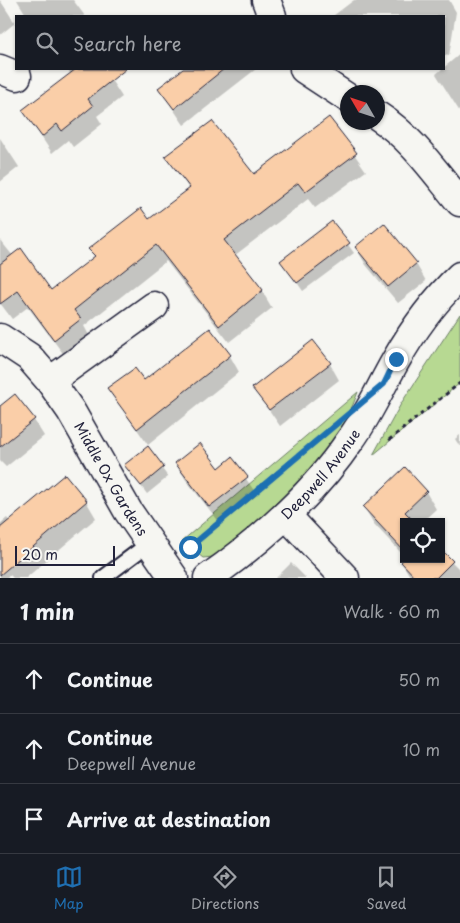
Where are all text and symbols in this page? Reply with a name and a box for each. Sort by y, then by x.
search box [15,15,445,70]
icon: search [33,29,61,57]
text: Search here [73,29,182,57]
north arrow [340,85,385,130]
route end [385,348,408,371]
street label: Middle Ox Gardens [69,418,153,540]
street label: Deepwell Avenue [276,425,365,524]
map controls [400,518,445,563]
button: locate [400,518,445,563]
route start [179,536,202,559]
scale bar [15,543,115,566]
text: 20 m [22,544,58,565]
text: 1 min [20,595,74,627]
text: Walk · 60 m [343,599,440,623]
icon: ahead [20,665,48,693]
text: Continue [67,665,153,693]
text: 50 m [399,667,440,691]
text: Continue [67,723,153,751]
icon: ahead [20,735,48,763]
text: 10 m [403,737,440,761]
text: Deepwell Avenue [67,751,196,775]
icon: arrive [20,805,48,833]
text: Arrive at destination [67,805,271,833]
tab: Map [54,863,84,914]
tab: Directions [191,863,259,914]
tab: Saved [367,863,406,914]

